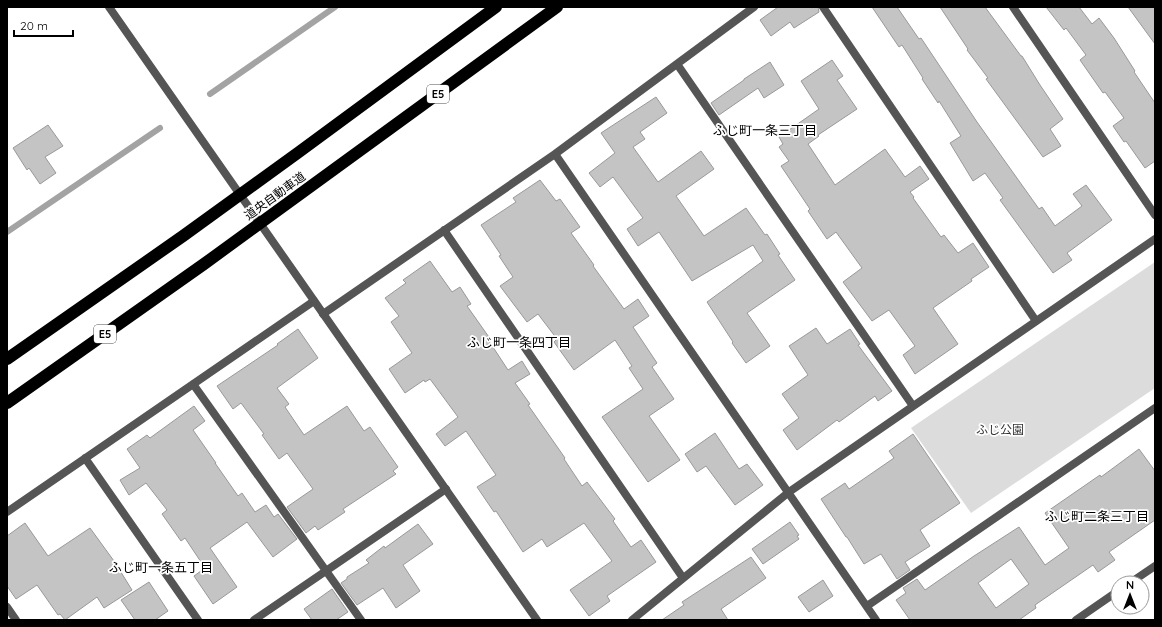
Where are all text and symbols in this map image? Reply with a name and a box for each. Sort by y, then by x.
scale bar [14,12,73,38]
text: 20 m [20,18,48,33]
road number: E5 [427,85,449,103]
district label: ふじ町一条三丁目 [713,122,817,138]
street label: 道央自動車道 [241,168,308,223]
road number: E5 [94,325,116,343]
district label: ふじ町一条四丁目 [467,334,571,350]
park label: ふじ公園 [976,422,1024,437]
district label: ふじ町二条三丁目 [1045,508,1149,524]
district label: ふじ町一条五丁目 [109,559,213,575]
north arrow [1110,575,1150,615]
text: N [1126,578,1134,592]

